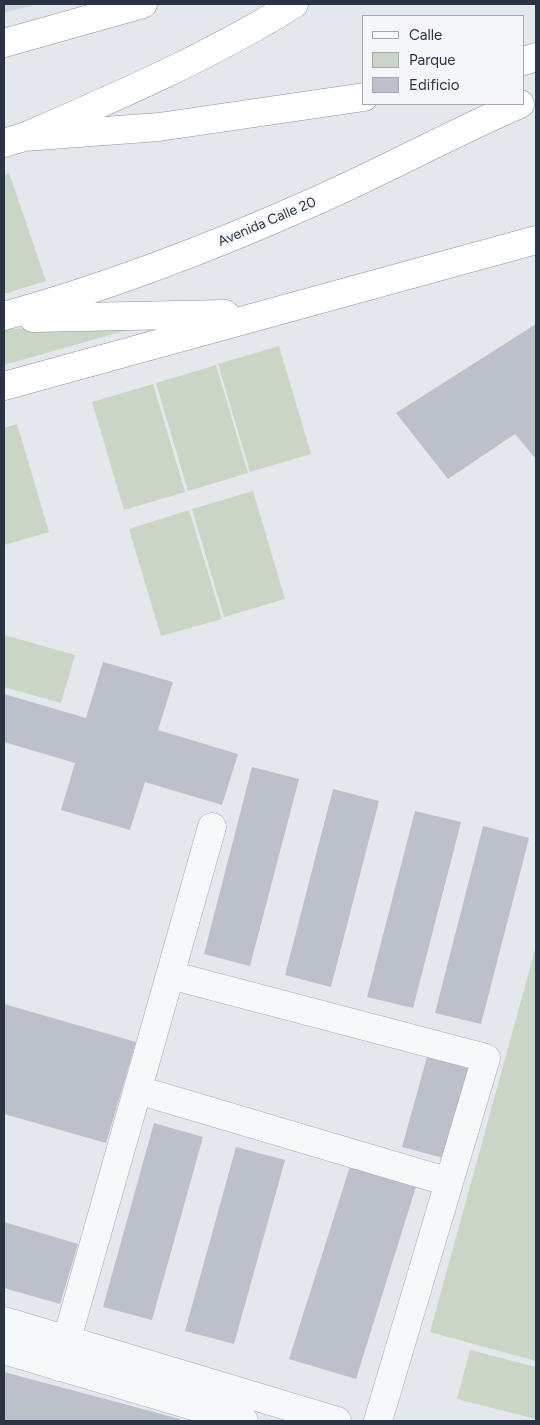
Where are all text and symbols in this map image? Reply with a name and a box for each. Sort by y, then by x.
legend [362,15,525,105]
text: Calle [409,26,442,44]
text: Parque [409,51,456,69]
text: Edificio [409,76,459,94]
street label: Avenida Calle 20 [215,194,319,250]

